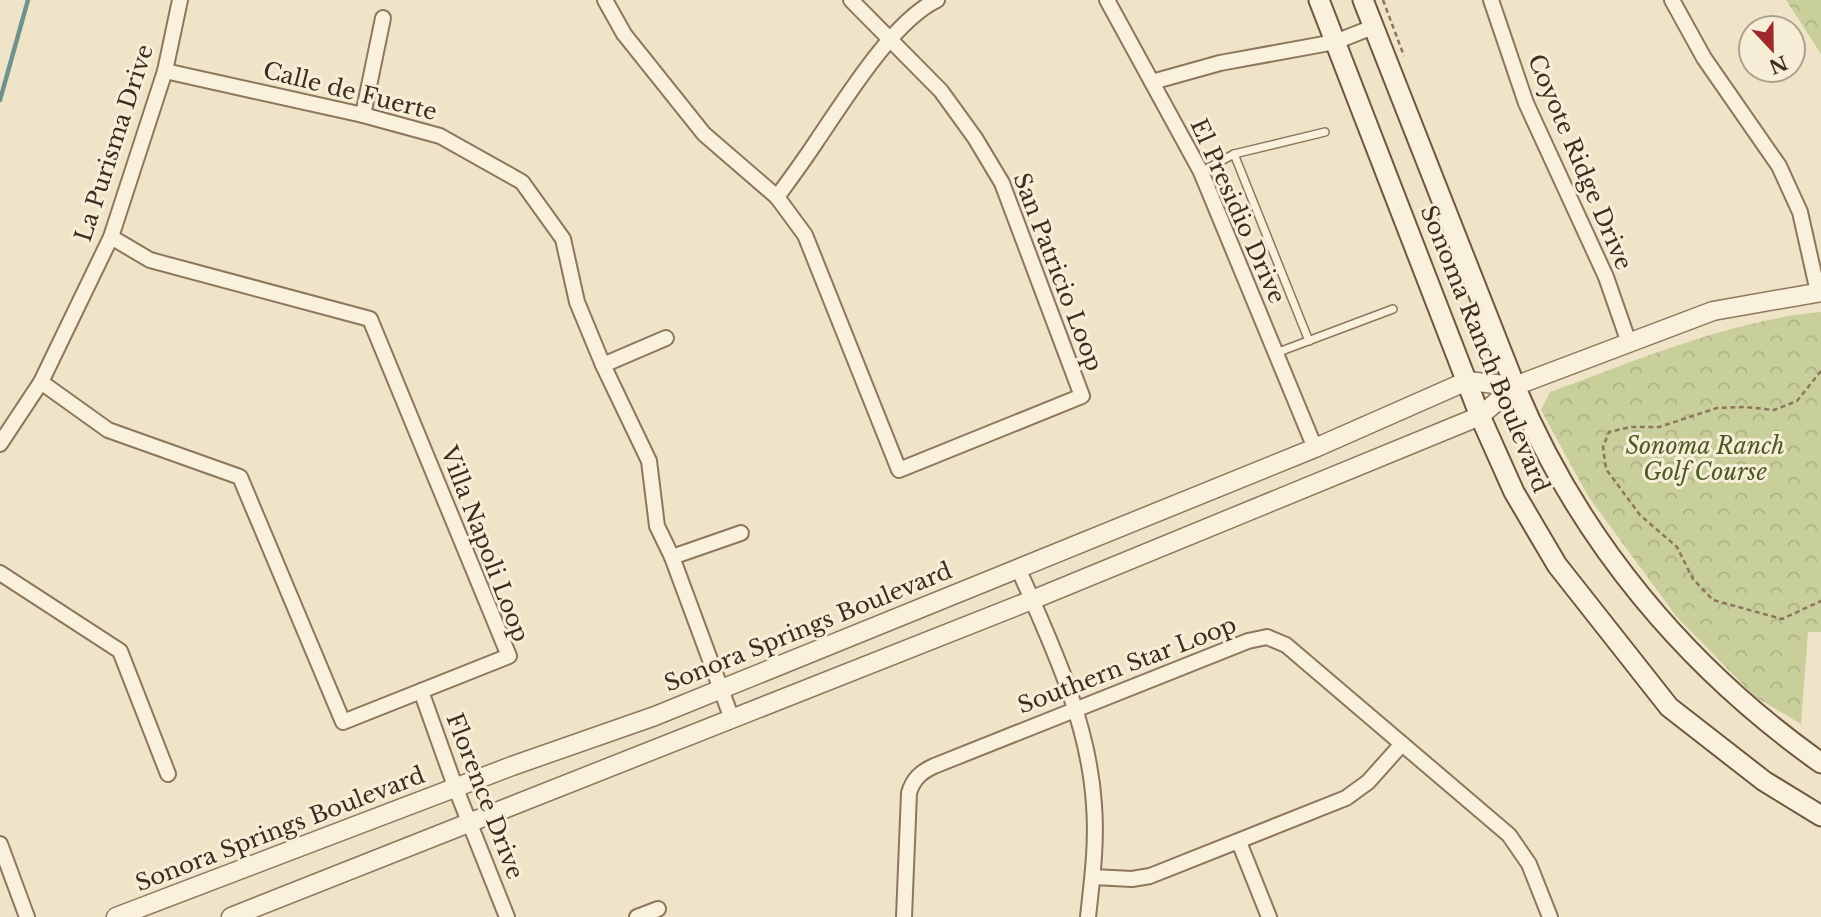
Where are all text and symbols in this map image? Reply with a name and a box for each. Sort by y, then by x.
north arrow [1737,14,1807,84]
street label: La Purisma Drive [69,41,159,245]
street label: Coyote Ridge Drive [1522,50,1638,274]
text: N [1765,50,1791,78]
street label: Calle de Fuerte [260,56,440,126]
street label: El Presidio Drive [1185,114,1291,308]
street label: San Patricio Loop [1007,169,1109,375]
street label: Sonoma Ranch Boulevard [1414,201,1556,497]
park label: Sonoma Ranch Golf Course [1625,432,1785,486]
street label: Villa Napoli Loop [434,441,535,646]
street label: Sonora Springs Boulevard [660,556,956,698]
street label: Southern Star Loop [1014,610,1240,720]
street label: Florence Drive [440,709,530,883]
street label: Sonora Springs Boulevard [131,761,429,897]

